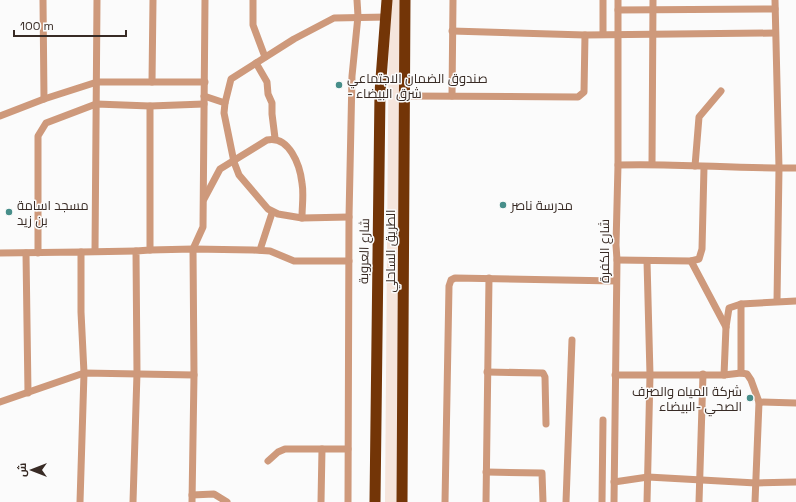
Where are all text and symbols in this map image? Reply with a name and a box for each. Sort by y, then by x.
scale bar [14,12,126,38]
text: 100 m [20,18,54,34]
place label: صندوق الضمان الاجتماعي - شرق البيضاء [347,70,488,102]
marker: صندوق الضمان الاجتماعي - شرق البيضاء [334,80,344,90]
place label: مسجد اسامة بن زيد [17,197,89,229]
place label: مدرسة ناصر [510,197,573,214]
marker: مدرسة ناصر [498,200,508,210]
marker: مسجد اسامة بن زيد [4,207,14,217]
street label: الطريق الساحلي [382,209,401,293]
street label: شارع العروبة [355,218,373,284]
street label: شارع الكفرة [596,219,613,283]
place label: شركة المياه والصرف الصحي -البيضاء [632,383,742,417]
marker: شركة المياه والصرف الصحي -البيضاء [745,393,755,403]
north arrow [12,450,52,490]
text: ش [15,463,29,477]

